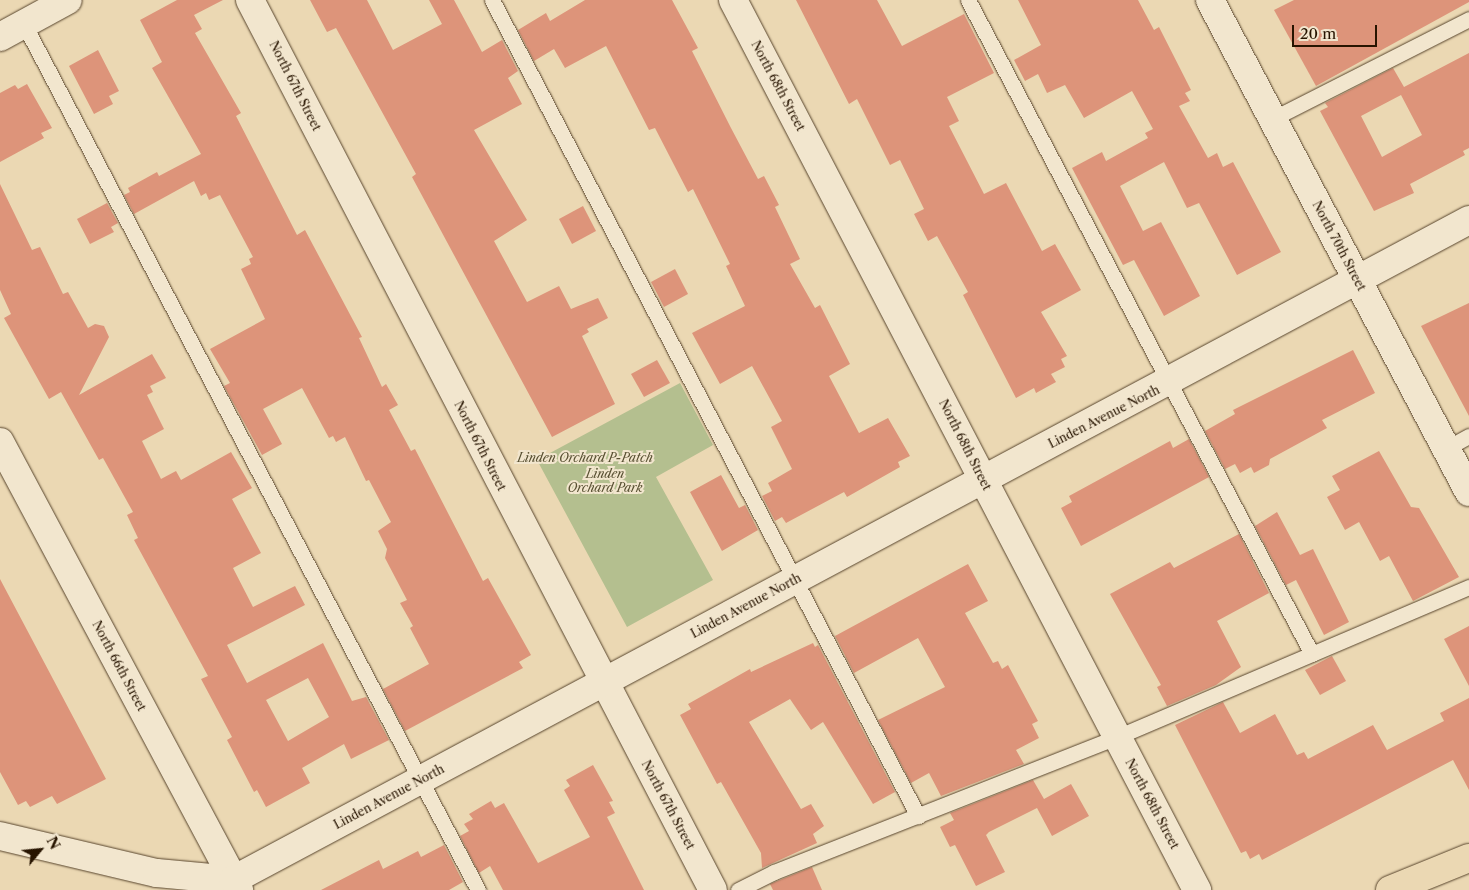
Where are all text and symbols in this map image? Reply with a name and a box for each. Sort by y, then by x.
scale bar [1294,15,1379,47]
text: 20 m [1300,24,1336,43]
street label: North 68th Street [748,38,808,134]
street label: North 67th Street [266,39,324,133]
street label: North 70th Street [1309,199,1369,293]
street label: Linden Avenue North [1046,383,1162,451]
street label: North 68th Street [936,397,994,493]
street label: North 67th Street [451,399,509,493]
park label: Linden Orchard P-Patch [517,451,653,465]
park label: Linden Orchard Park [567,467,643,495]
street label: Linden Avenue North [688,571,804,641]
street label: North 66th Street [89,618,149,714]
street label: North 68th Street [1122,756,1182,852]
street label: North 67th Street [638,758,698,852]
street label: Linden Avenue North [331,762,447,832]
north arrow [15,825,65,875]
text: N [42,833,64,853]

